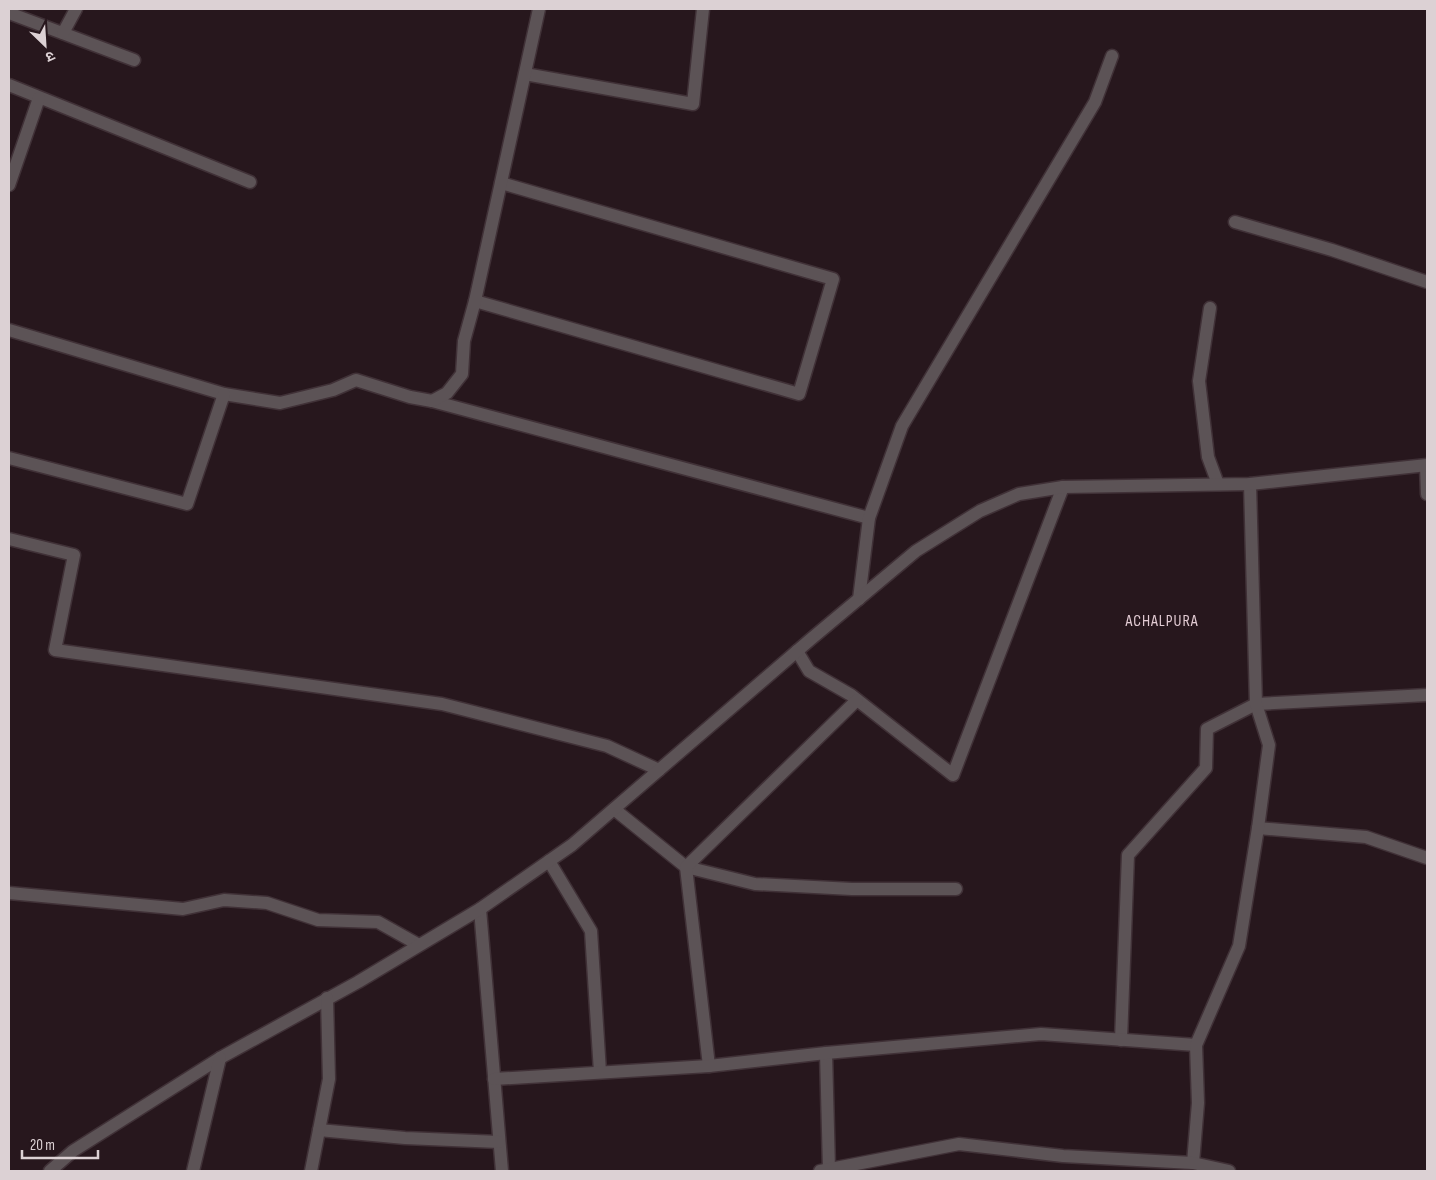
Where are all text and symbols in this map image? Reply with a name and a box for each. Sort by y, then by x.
north arrow [20,20,70,70]
text: उ [42,47,58,66]
district label: ACHALPURA [1124,612,1199,631]
scale bar [22,1128,99,1160]
text: 20 m [30,1136,55,1155]

